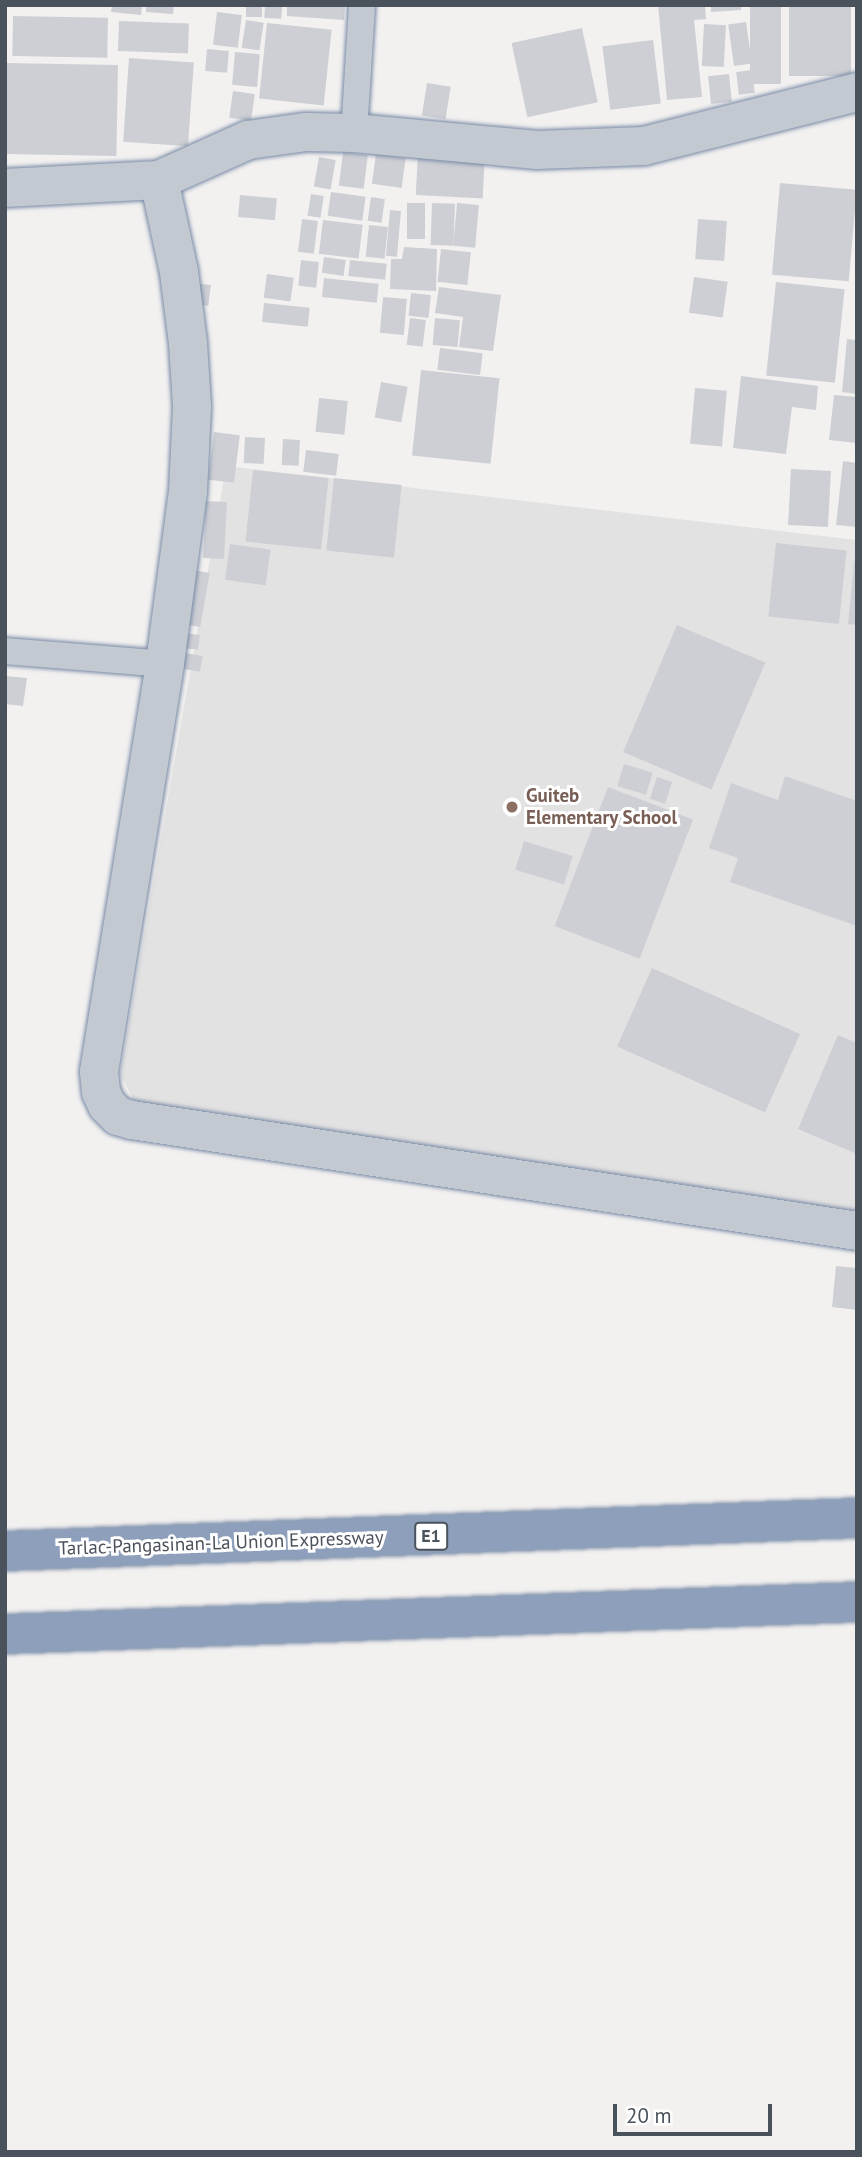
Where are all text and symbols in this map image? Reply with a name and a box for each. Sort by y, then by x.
place label: Guiteb Elementary School [526,785,678,829]
marker: Guiteb Elementary School [504,799,520,815]
road number: E1 [414,1521,448,1550]
street label: Tarlac-Pangasinan-La Union Expressway [58,1526,384,1560]
scale bar [617,2090,776,2134]
text: 20 m [626,2102,672,2129]

